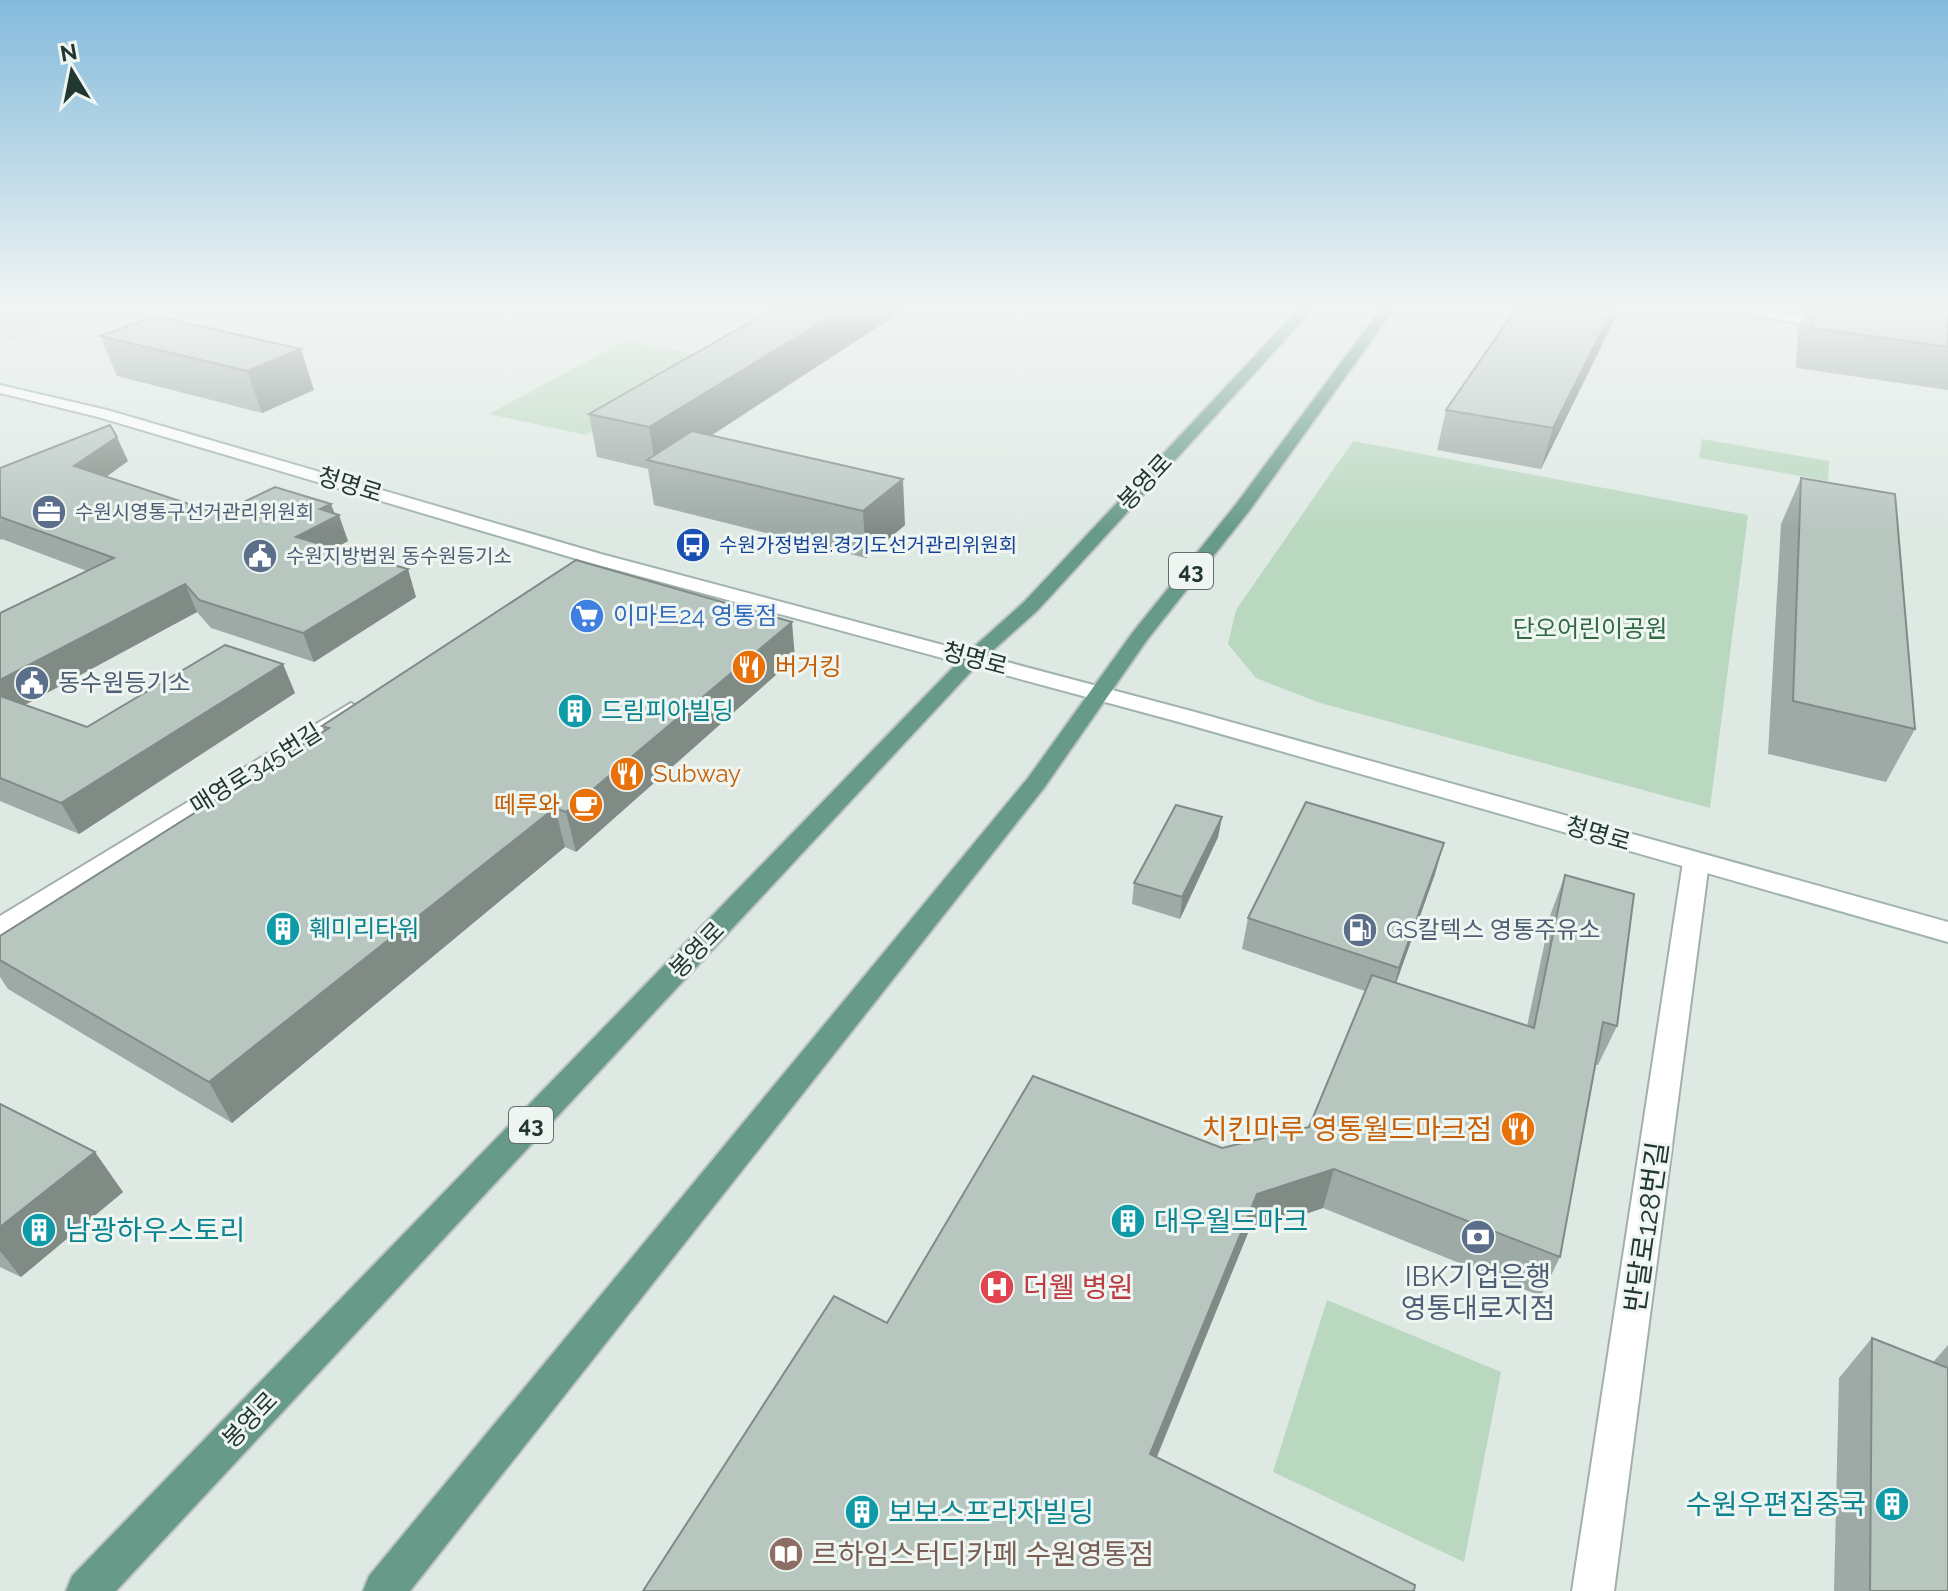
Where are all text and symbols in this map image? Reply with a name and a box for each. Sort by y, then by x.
north arrow [32,32,112,112]
text: N [58,38,79,67]
street label: 봉영로 [1111,448,1178,516]
street label: 청명로 [314,461,386,508]
office icon: 수원시영통구선거관리위원회 [30,493,68,531]
place label: 수원시영통구선거관리위원회 [75,500,314,524]
bus stop icon: 수원가정법원.경기도선거관리위원회 [674,526,712,564]
place label: 수원가정법원.경기도선거관리위원회 [719,533,1017,557]
public building icon: 수원지방법원 동수원등기소 [241,537,279,575]
place label: 수원지방법원 동수원등기소 [286,544,512,568]
road number: 43 [1169,553,1213,589]
supermarket icon: 이마트24 영통점 [568,597,606,635]
place label: 이마트24 영통점 [613,601,777,630]
park label: 단오어린이공원 [1513,614,1667,643]
street label: 청명로 [939,636,1011,681]
restaurant icon: 버거킹 [730,648,768,686]
place label: 버거킹 [775,652,841,681]
public building icon: 동수원등기소 [13,664,51,702]
place label: 동수원등기소 [58,668,190,697]
building icon: 드림피아빌딩 [556,692,594,730]
place label: 드림피아빌딩 [601,696,733,725]
street label: 매영로345번길 [185,717,327,820]
restaurant icon: Subway [608,755,646,793]
place label: Subway [653,759,741,788]
cafe icon: 떼루와 [567,786,605,824]
place label: 떼루와 [494,790,560,819]
street label: 청명로 [1562,810,1634,857]
building icon: 훼미리타워 [264,910,302,948]
fuel station icon: GS칼텍스 영통주유소 [1341,911,1379,949]
place label: 훼미리타워 [309,914,419,943]
place label: GS칼텍스 영통주유소 [1386,915,1601,944]
street label: 봉영로 [663,916,730,984]
road number: 43 [509,1107,553,1143]
restaurant icon: 치킨마루 영통월드마크점 [1499,1110,1537,1148]
place label: 치킨마루 영통월드마크점 [1201,1113,1492,1146]
street label: 반달로128번길 [1618,1140,1675,1315]
building icon: 대우월드마크 [1109,1202,1147,1240]
place label: 대우월드마크 [1154,1205,1309,1238]
building icon: 남광하우스토리 [20,1211,58,1249]
place label: 남광하우스토리 [65,1214,245,1247]
bank icon: IBK기업은행 영통대로지점 [1459,1218,1497,1256]
place label: IBK기업은행 영통대로지점 [1401,1260,1555,1325]
hospital icon: 더웰 병원 [978,1268,1016,1306]
place label: 더웰 병원 [1023,1271,1133,1304]
street label: 봉영로 [216,1386,283,1454]
building icon: 수원우편집중국 [1873,1485,1911,1523]
place label: 수원우편집중국 [1686,1488,1866,1521]
building icon: 보보스프라자빌딩 [843,1493,881,1531]
place label: 보보스프라자빌딩 [888,1496,1094,1529]
library icon: 르하임스터디카페 수원영통점 [767,1535,805,1573]
place label: 르하임스터디카페 수원영통점 [812,1538,1154,1571]

